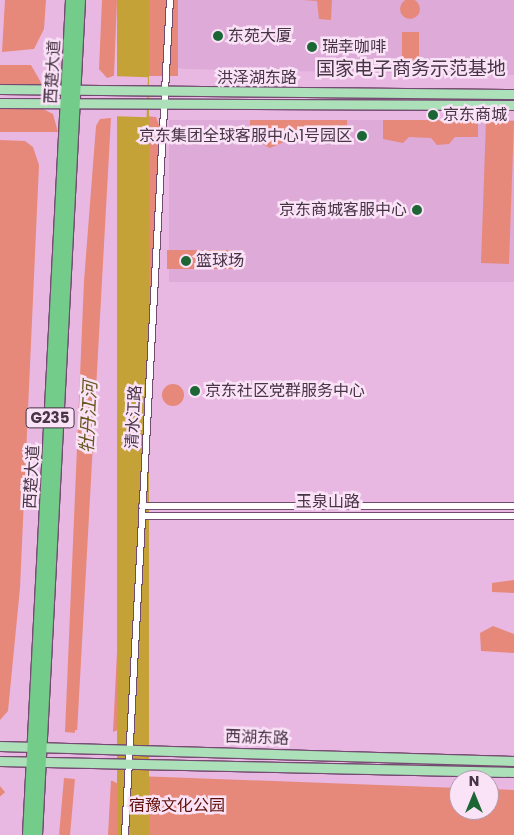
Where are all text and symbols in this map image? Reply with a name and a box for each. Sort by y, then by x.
place label: 东苑大厦 [228,26,292,46]
marker: 东苑大厦 [212,30,224,42]
place label: 瑞幸咖啡 [322,37,386,57]
street label: 西楚大道 [42,40,64,104]
marker: 瑞幸咖啡 [306,41,318,53]
district label: 国家电子商务示范基地 [316,58,506,80]
street label: 洪泽湖东路 [217,68,297,88]
place label: 京东商城 [443,105,507,125]
marker: 京东商城 [427,109,439,121]
place label: 京东集团全球客服中心1号园区 [139,126,352,146]
marker: 京东集团全球客服中心1号园区 [356,130,368,142]
place label: 京东商城客服中心 [279,200,407,220]
marker: 京东商城客服中心 [411,204,423,216]
place label: 篮球场 [196,251,244,271]
marker: 篮球场 [180,255,192,267]
water label: 牡丹江河 [76,380,102,454]
place label: 京东社区党群服务中心 [205,381,365,401]
street label: 清水江路 [123,385,145,449]
marker: 京东社区党群服务中心 [189,385,201,397]
road number: G235 [25,406,75,430]
street label: 西楚大道 [21,445,43,509]
street label: 玉泉山路 [296,492,360,512]
street label: 西湖东路 [225,727,289,749]
north arrow [449,770,499,820]
text: N [469,771,479,791]
park label: 宿豫文化公园 [129,796,225,816]

